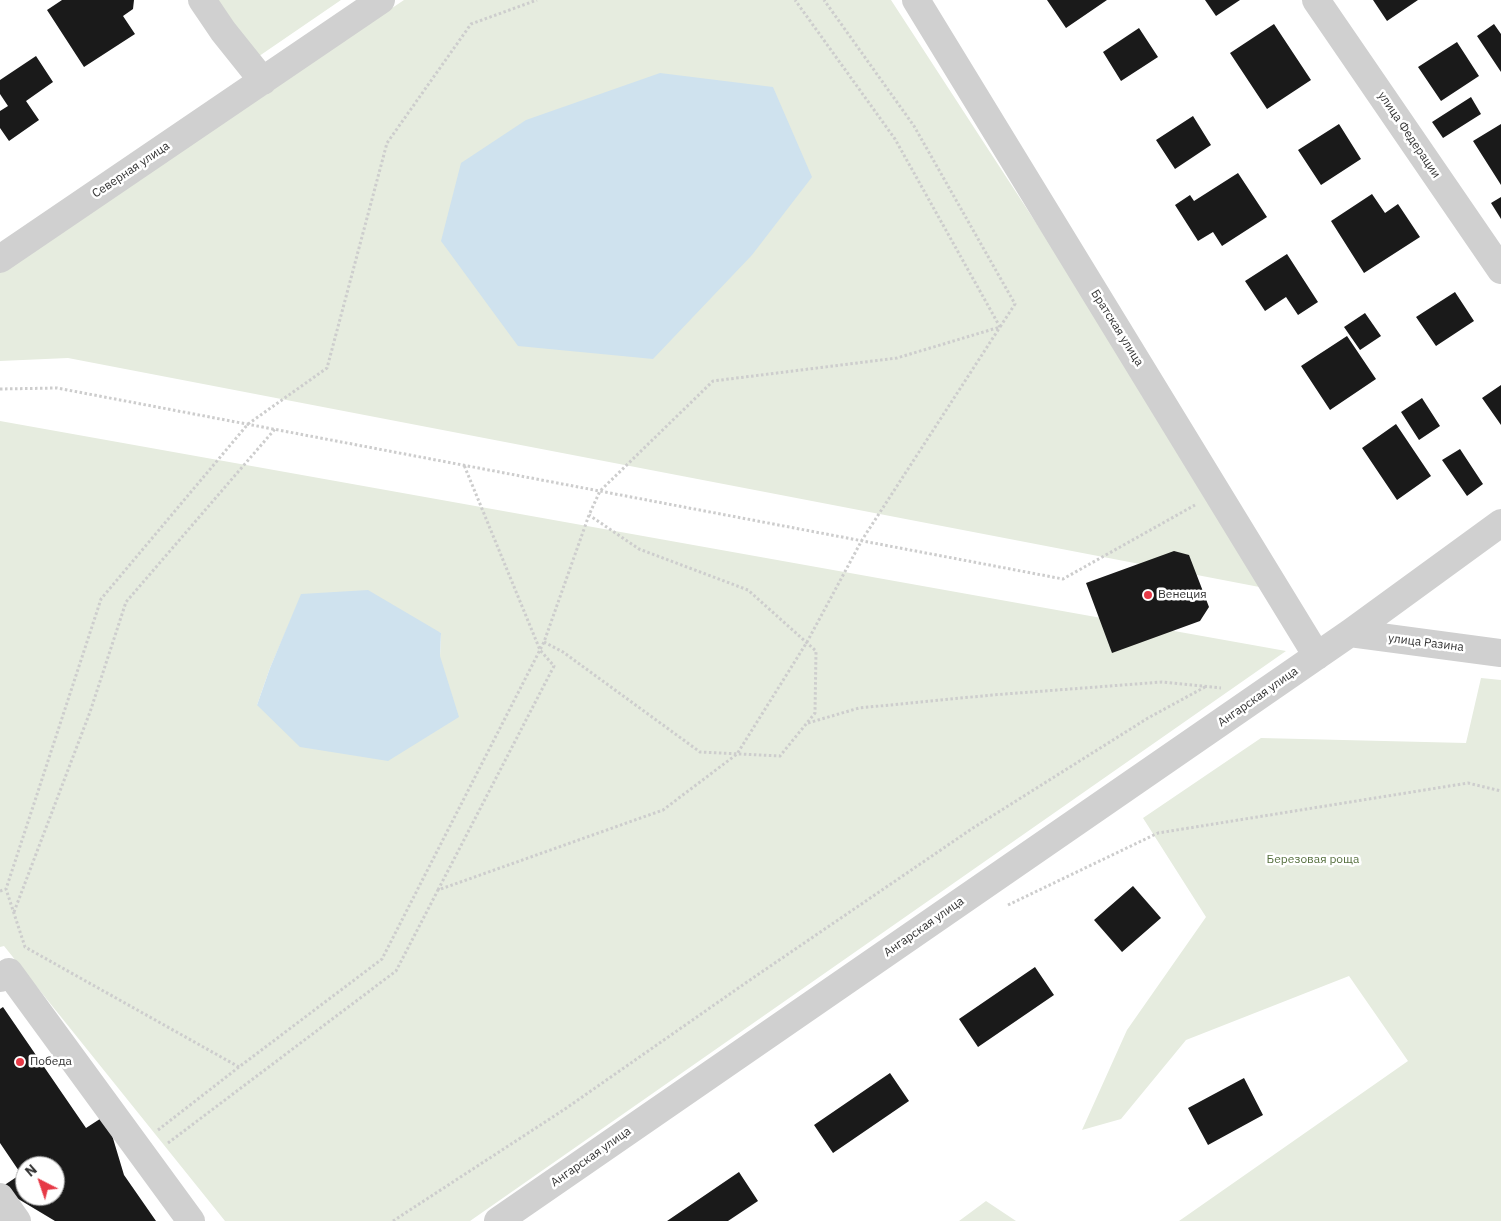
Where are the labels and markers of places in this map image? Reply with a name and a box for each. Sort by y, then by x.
place label: Венеция [1158,588,1207,602]
marker: Венеция [1142,589,1154,601]
place label: Победа [30,1055,72,1069]
marker: Победа [14,1056,26,1068]

